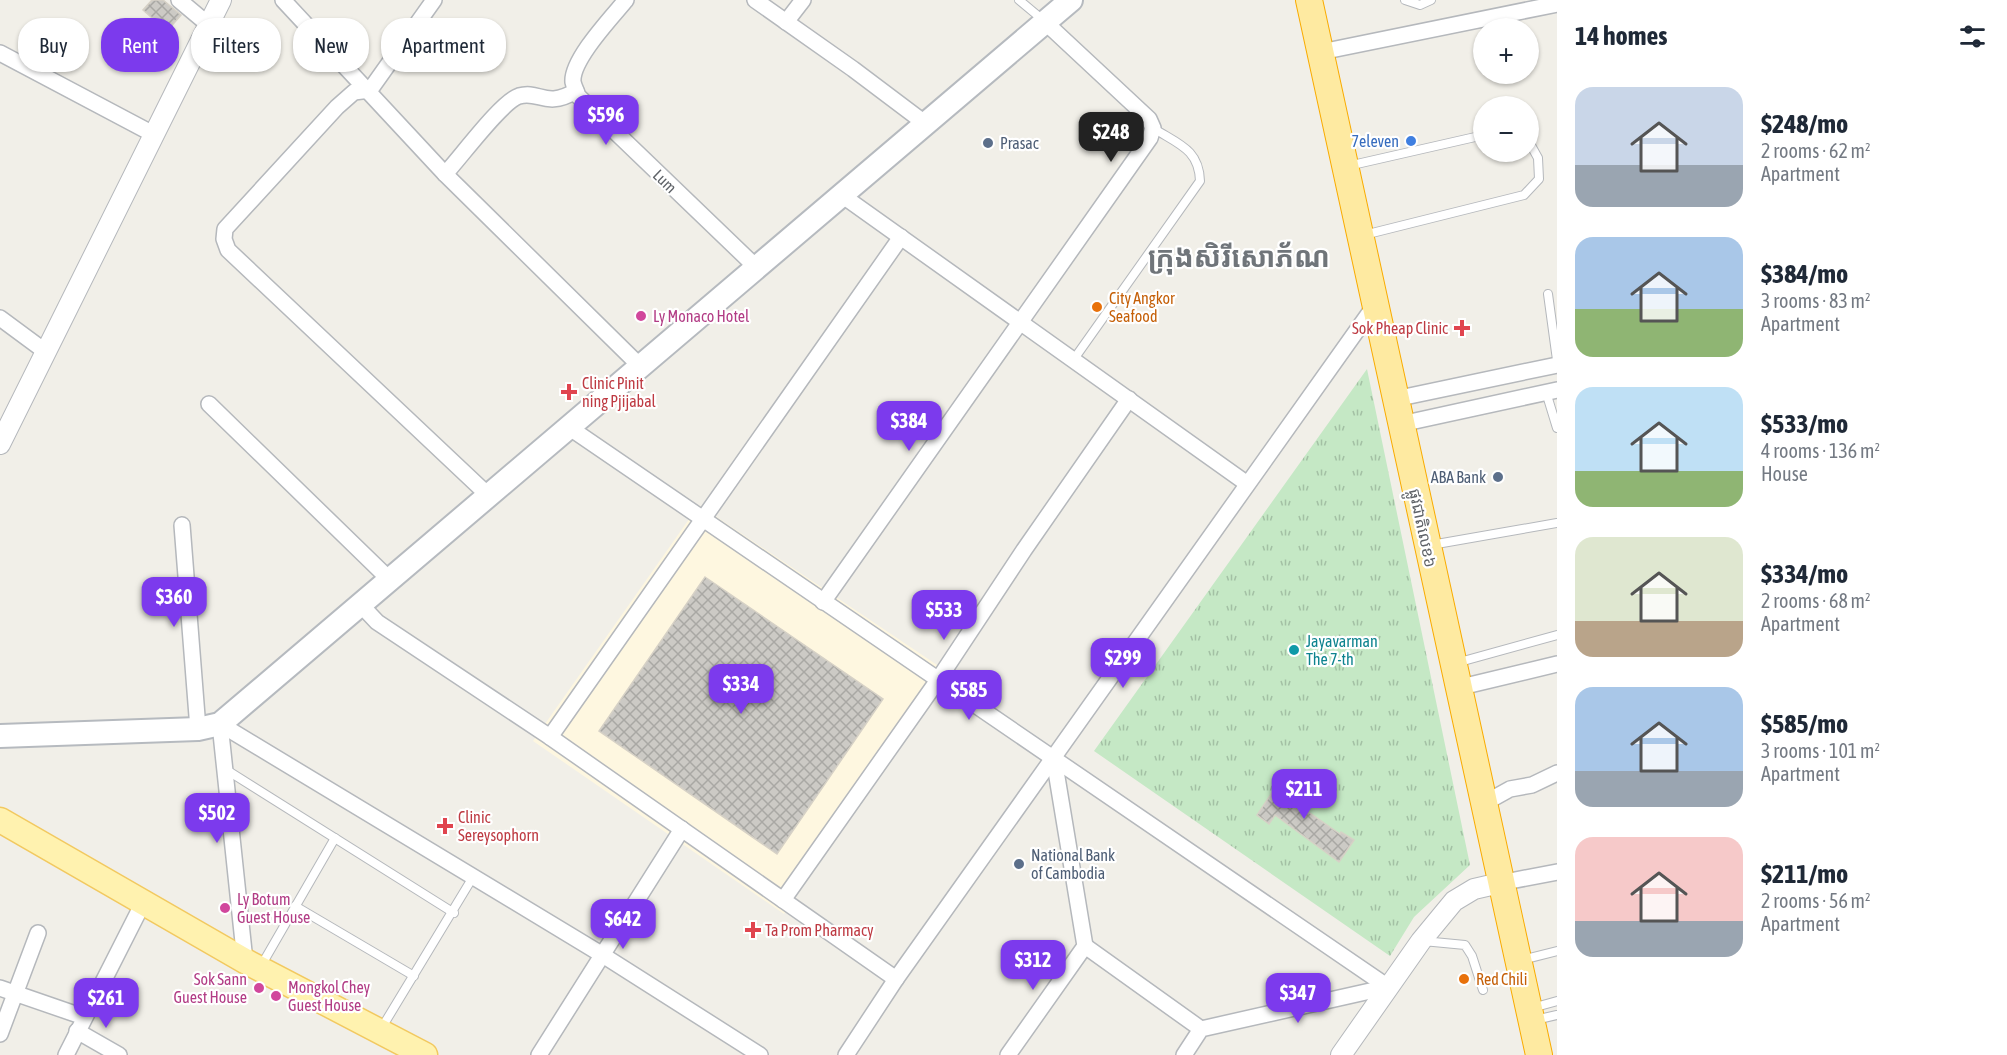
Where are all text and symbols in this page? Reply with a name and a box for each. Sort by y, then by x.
chip: Buy [18,18,89,72]
chip: Rent [101,18,179,72]
chip: Filters [191,18,281,72]
chip: New [293,18,369,72]
chip: Apartment [381,18,506,72]
map controls [1473,18,1539,162]
button: + [1473,18,1539,84]
icon: filters [1956,20,1989,53]
text: 14 homes [1575,21,1668,51]
pin: $596 [570,95,642,146]
button: − [1473,96,1539,162]
text: $596 [588,103,624,126]
text: $248/mo [1761,109,1848,139]
icon: home [1623,111,1695,183]
pin: $248 [1075,112,1147,163]
text: $248 [1093,120,1129,143]
place label: 7eleven [1352,132,1399,150]
place label: Prasac [1000,134,1039,152]
marker: 7eleven [1404,134,1418,148]
marker: Prasac [981,136,995,150]
text: 2 rooms · 62 m² [1761,139,1871,162]
text: Apartment [1761,162,1840,185]
street label: Lum [650,166,680,196]
district label: ក្រុងសិរីសោភ័ណ [1148,241,1330,275]
text: $384/mo [1761,259,1848,289]
icon: home [1623,261,1695,333]
place label: City Angkor Seafood [1109,289,1175,325]
text: 3 rooms · 83 m² [1761,289,1871,312]
marker: City Angkor Seafood [1090,300,1104,314]
place label: Ly Monaco Hotel [653,307,750,326]
marker: Ly Monaco Hotel [634,309,648,323]
text: Apartment [1761,312,1840,335]
place label: Sok Pheap Clinic [1352,319,1448,338]
marker: Sok Pheap Clinic [1453,319,1471,337]
place label: Clinic Pinit ning Pjijabal [582,374,657,411]
marker: Clinic Pinit ning Pjijabal [560,383,578,401]
pin: $384 [873,401,945,452]
text: $384 [891,409,927,432]
text: $533/mo [1761,409,1848,439]
icon: home [1623,411,1695,483]
text: 4 rooms · 136 m² [1761,439,1880,462]
text: House [1761,462,1808,485]
place label: ABA Bank [1431,468,1486,486]
marker: ABA Bank [1491,470,1505,484]
street label: ផ្លូវជាតិលេខ៦ [1400,487,1440,570]
text: $334/mo [1761,559,1848,589]
icon: home [1623,561,1695,633]
pin: $360 [138,577,210,628]
text: $360 [156,585,192,608]
text: 2 rooms · 68 m² [1761,589,1871,612]
pin: $533 [908,590,980,641]
text: $533 [926,598,962,621]
text: Apartment [1761,612,1840,635]
place label: Jayavarman The 7-th [1306,632,1378,668]
pin: $299 [1087,638,1159,689]
marker: Jayavarman The 7-th [1287,643,1301,657]
text: $299 [1105,646,1141,669]
pin: $334 [705,664,777,715]
pin: $585 [933,670,1005,721]
text: $334 [723,672,759,695]
text: $585 [951,678,987,701]
text: $585/mo [1761,709,1848,739]
icon: home [1623,711,1695,783]
text: 3 rooms · 101 m² [1761,739,1880,762]
text: Apartment [1761,762,1840,785]
pin: $211 [1268,769,1340,820]
text: $211 [1286,777,1322,800]
pin: $502 [181,793,253,844]
text: $502 [199,801,235,824]
place label: Clinic Sereysophorn [458,808,539,845]
marker: Clinic Sereysophorn [436,817,454,835]
place label: National Bank of Cambodia [1031,846,1115,882]
marker: National Bank of Cambodia [1012,857,1026,871]
text: $211/mo [1761,859,1848,889]
icon: home [1623,861,1695,933]
text: 2 rooms · 56 m² [1761,889,1871,912]
place label: Ly Botum Guest House [237,890,310,926]
pin: $642 [587,899,659,950]
marker: Ly Botum Guest House [218,901,232,915]
text: $642 [605,907,641,930]
text: Apartment [1761,912,1840,935]
place label: Ta Prom Pharmacy [765,921,874,940]
marker: Ta Prom Pharmacy [746,923,760,937]
pin: $312 [997,940,1069,991]
text: $312 [1015,948,1051,971]
place label: Sok Sann Guest House [174,970,247,1006]
place label: Red Chili [1476,970,1528,988]
marker: Red Chili [1457,972,1471,986]
pin: $347 [1262,973,1334,1024]
pin: $261 [70,978,142,1029]
place label: Mongkol Chey Guest House [288,978,371,1014]
marker: Sok Sann Guest House [252,981,266,995]
text: $347 [1280,981,1316,1004]
text: $261 [88,986,124,1009]
marker: Mongkol Chey Guest House [269,989,283,1003]

